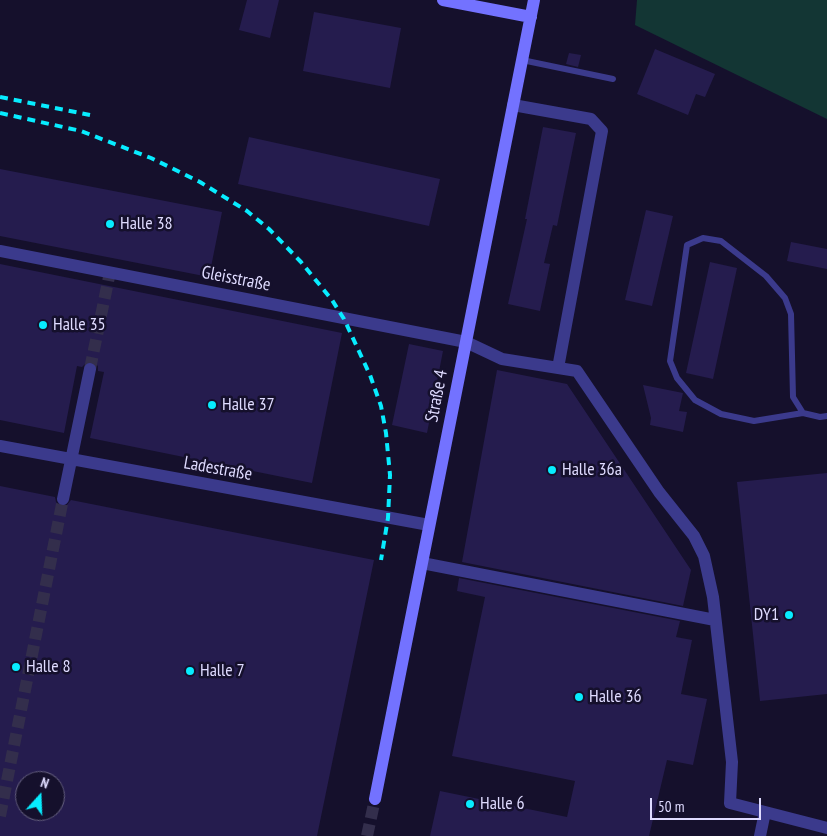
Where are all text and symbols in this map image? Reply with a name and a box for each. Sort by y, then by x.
place label: Halle 38 [120,213,173,235]
marker: Halle 38 [104,218,116,230]
street label: Gleisstraße [200,262,272,296]
place label: Halle 35 [53,314,106,336]
marker: Halle 35 [37,319,49,331]
street label: Straße 4 [421,368,453,424]
place label: Halle 37 [222,394,275,416]
marker: Halle 37 [206,399,218,411]
street label: Ladestraße [182,452,254,486]
place label: Halle 36a [562,459,622,481]
marker: Halle 36a [546,464,558,476]
place label: DY1 [754,604,779,626]
marker: DY1 [783,609,795,621]
place label: Halle 8 [26,656,71,678]
place label: Halle 7 [200,660,245,682]
marker: Halle 8 [10,661,22,673]
marker: Halle 7 [184,665,196,677]
place label: Halle 36 [589,686,642,708]
marker: Halle 36 [573,691,585,703]
north arrow [15,771,65,821]
text: N [38,773,51,793]
scale bar [652,788,763,820]
place label: Halle 6 [480,793,525,815]
text: 50 m [658,797,684,816]
marker: Halle 6 [464,798,476,810]

